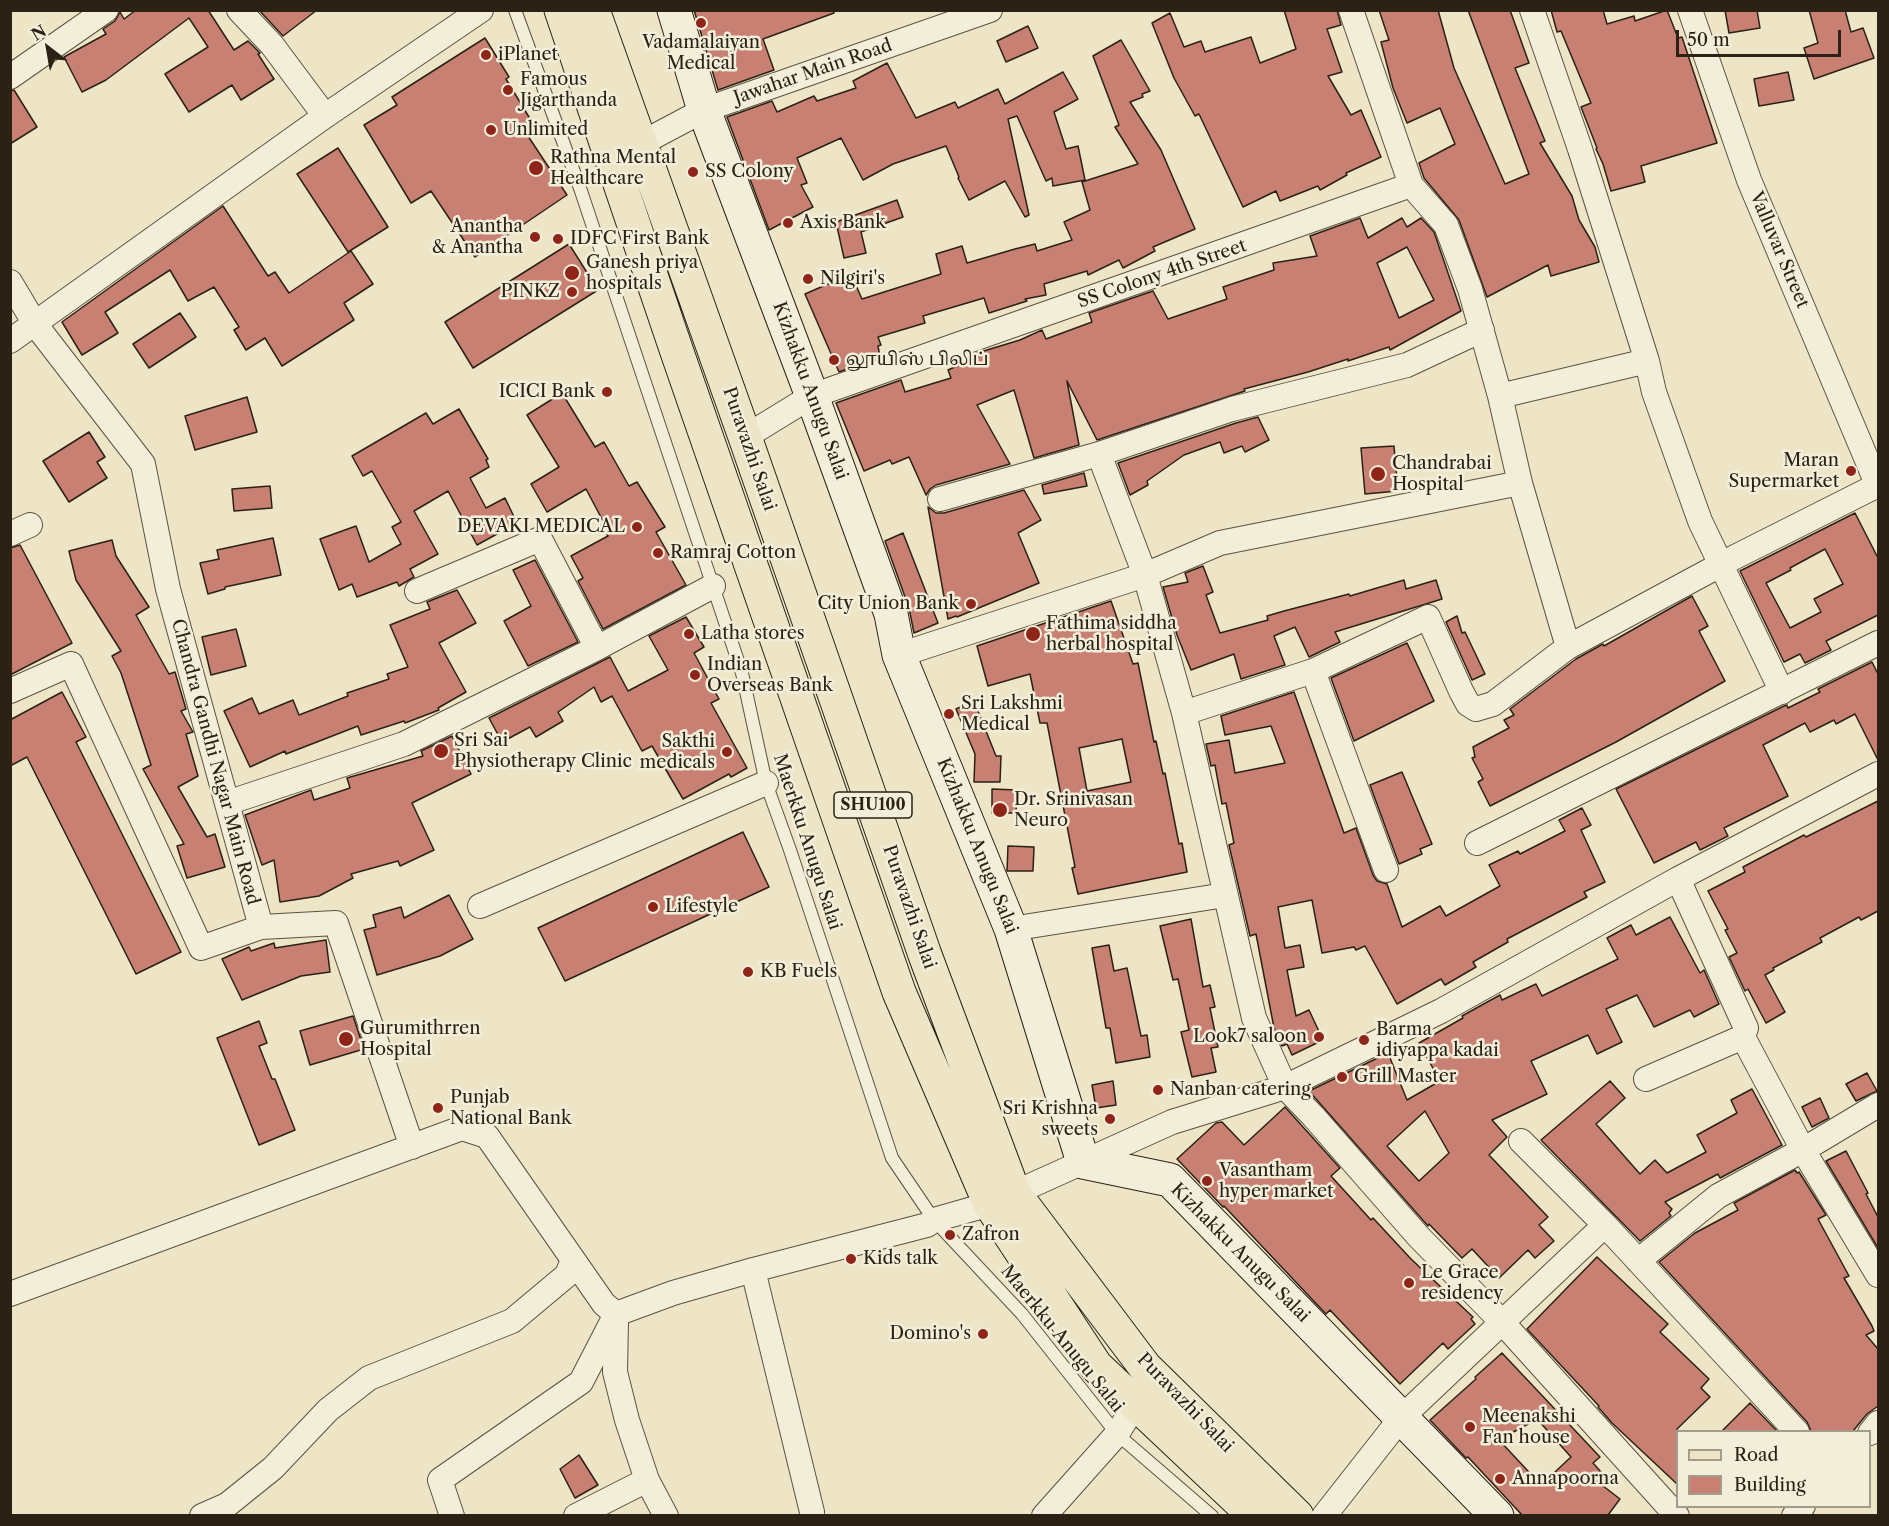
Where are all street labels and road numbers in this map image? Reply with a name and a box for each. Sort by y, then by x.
street label: Jawahar Main Road [731,35,895,109]
street label: Valluvar Street [1745,188,1813,312]
street label: SS Colony 4th Street [1075,235,1249,313]
street label: Kizhakku Anugu Salai [768,299,852,483]
street label: Puravazhi Salai [718,384,780,514]
street label: Chandra Gandhi Nagar Main Road [166,617,264,907]
street label: Maerkku Anugu Salai [768,751,846,933]
street label: Kizhakku Anugu Salai [932,755,1022,937]
road number: SHU100 [834,792,912,818]
street label: Puravazhi Salai [878,842,940,972]
street label: Kizhakku Anugu Salai [1166,1179,1314,1327]
street label: Maerkku Anugu Salai [996,1261,1128,1417]
street label: Puravazhi Salai [1132,1349,1238,1457]

